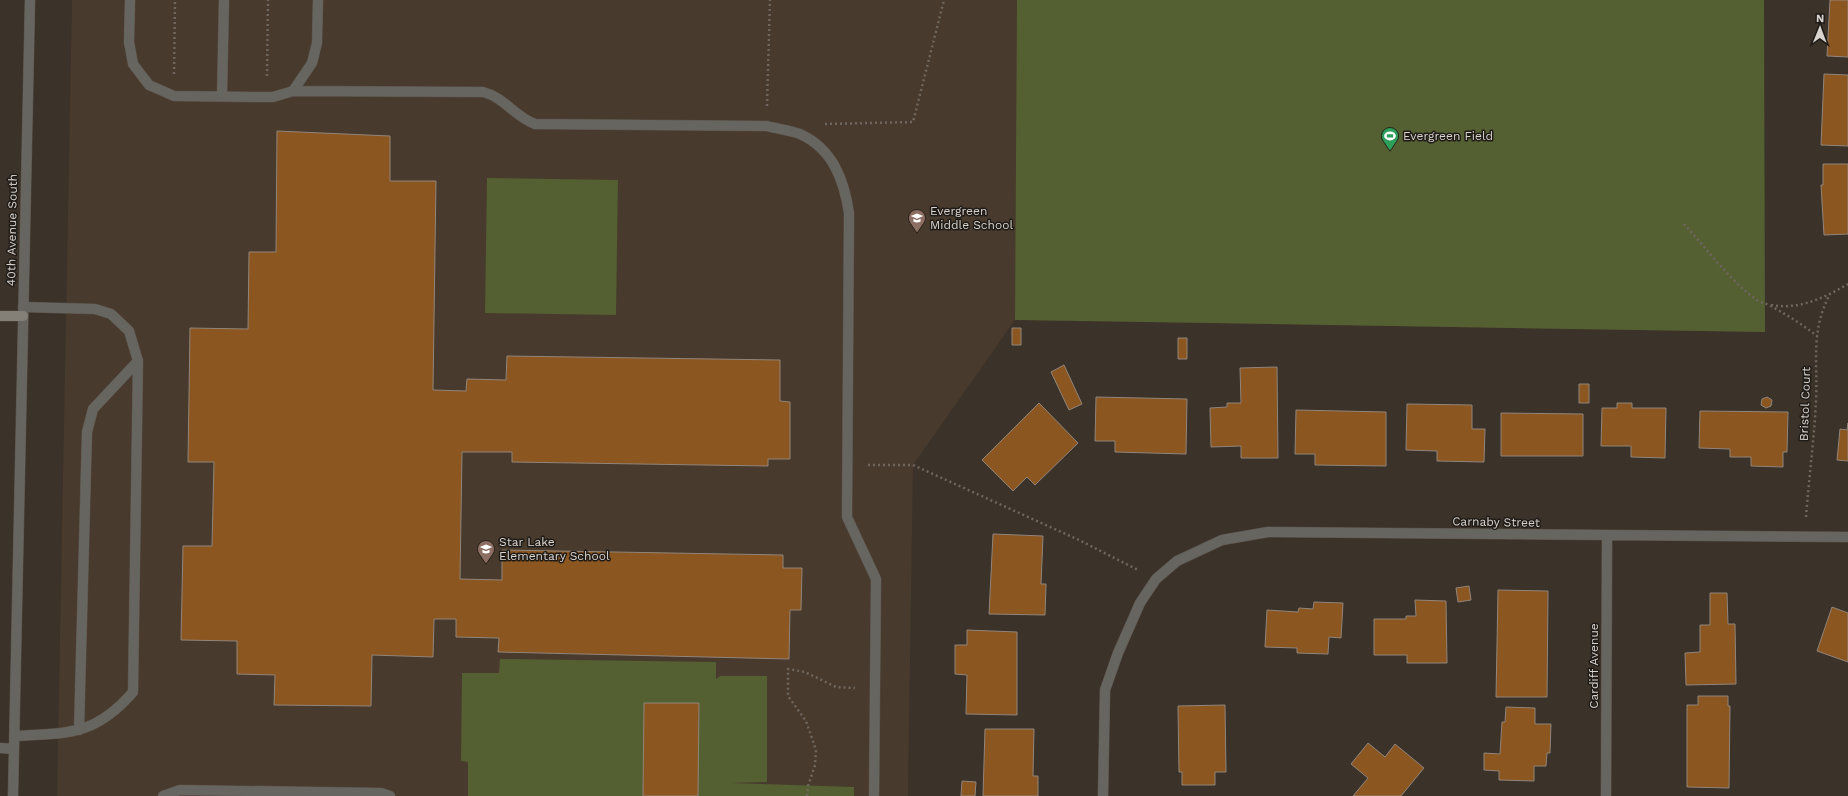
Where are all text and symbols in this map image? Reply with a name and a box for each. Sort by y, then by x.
north arrow [1800,8,1840,48]
text: N [1816,12,1824,25]
sports icon: Evergreen Field [1380,126,1400,151]
place label: Evergreen Field [1403,129,1493,143]
street label: 40th Avenue South [4,174,20,286]
place label: Evergreen Middle School [930,204,1013,232]
school or university icon: Evergreen Middle School [907,208,927,233]
street label: Bristol Court [1797,367,1813,441]
street label: Carnaby Street [1452,514,1540,530]
place label: Star Lake Elementary School [499,535,610,563]
school or university icon: Star Lake Elementary School [476,539,496,564]
street label: Cardiff Avenue [1587,623,1601,709]

